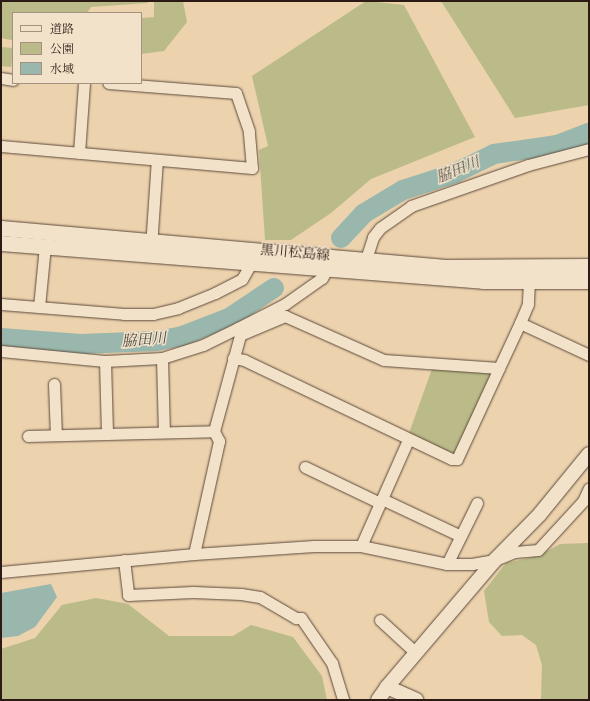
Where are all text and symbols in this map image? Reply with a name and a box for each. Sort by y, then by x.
legend [12,12,142,84]
text: 道路 [50,22,74,37]
text: 公園 [50,42,74,57]
text: 水域 [50,62,74,77]
water label: 脇田川 [434,153,482,187]
street label: 黒川松島線 [259,242,331,264]
water label: 脇田川 [121,329,167,351]

